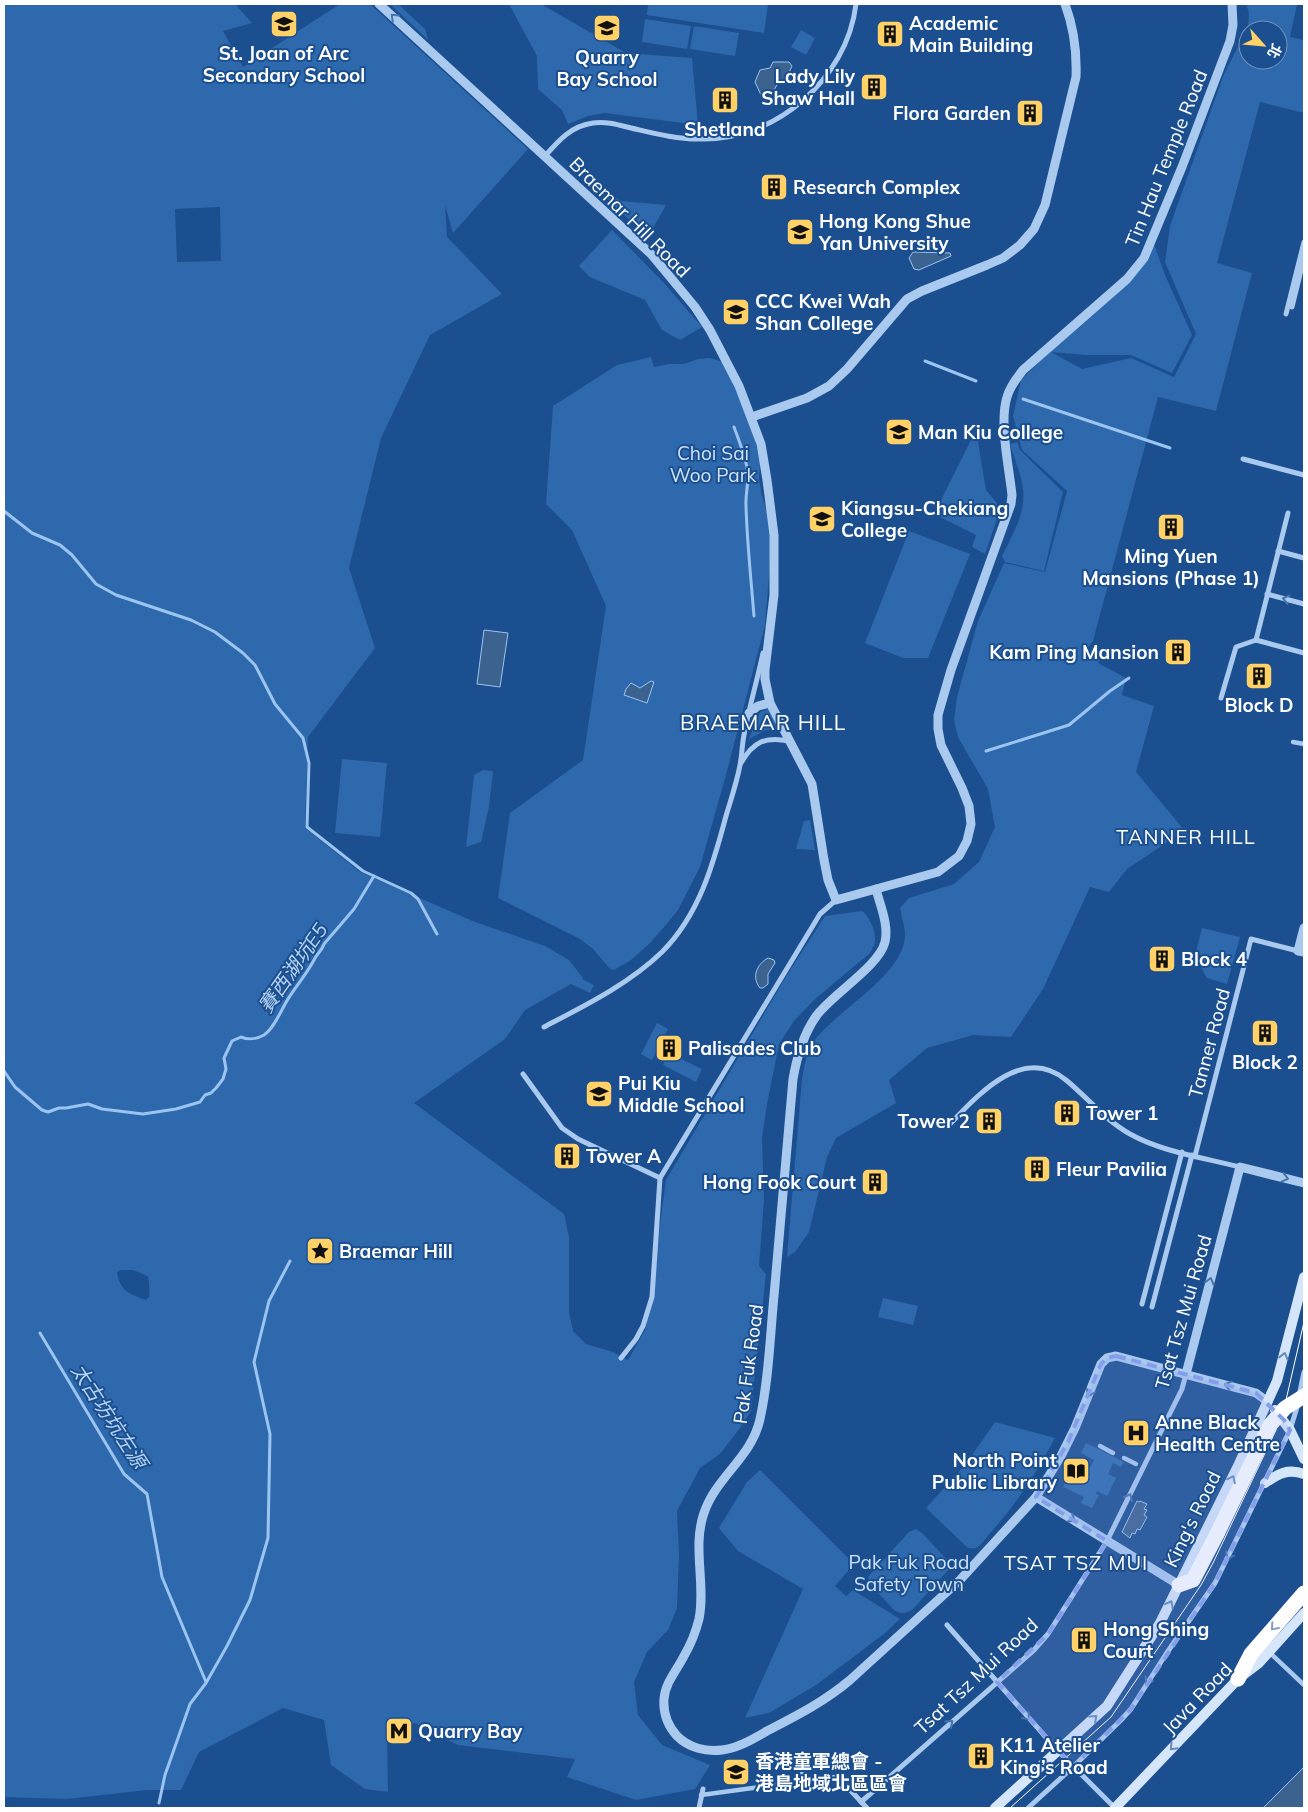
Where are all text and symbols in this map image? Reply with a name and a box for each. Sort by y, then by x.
school or university icon: St. Joan of Arc Secondary School [269,9,299,39]
place label: Academic Main Building [909,11,1033,57]
school or university icon: Quarry Bay School [592,13,622,43]
one-way arrow [391,14,400,23]
building icon: Academic Main Building [875,19,905,49]
north arrow [1238,20,1288,70]
place label: St. Joan of Arc Secondary School [203,41,365,87]
text: 北 [1263,41,1286,61]
place label: Quarry Bay School [556,45,658,91]
place label: Lady Lily Shaw Hall [761,64,856,110]
street label: Tin Hau Temple Road [1120,66,1212,250]
building icon: Lady Lily Shaw Hall [859,72,889,102]
building icon: Shetland [710,85,740,115]
building icon: Flora Garden [1015,98,1045,128]
place label: Flora Garden [893,101,1011,125]
place label: Shetland [684,117,766,141]
street label: Braemar Hill Road [565,152,695,282]
building icon: Research Complex [759,172,789,202]
place label: Research Complex [793,175,961,199]
place label: Hong Kong Shue Yan University [818,209,971,255]
school or university icon: Hong Kong Shue Yan University [785,217,815,247]
place label: CCC Kwei Wah Shan College [755,289,891,335]
school or university icon: CCC Kwei Wah Shan College [721,297,751,327]
school or university icon: Man Kiu College [884,417,914,447]
place label: Man Kiu College [918,420,1063,444]
park label: Choi Sai Woo Park [670,441,757,487]
place label: Kiangsu-Chekiang College [841,496,1008,542]
school or university icon: Kiangsu-Chekiang College [807,504,837,534]
building icon: Ming Yuen Mansions (Phase 1) [1156,512,1186,542]
place label: Ming Yuen Mansions (Phase 1) [1082,544,1260,590]
one-way arrow [1281,594,1290,605]
building icon: Kam Ping Mansion [1163,637,1193,667]
place label: Kam Ping Mansion [989,640,1159,664]
building icon: Block D [1244,661,1274,691]
place label: Block D [1224,693,1294,717]
district label: BRAEMAR HILL [680,709,846,735]
district label: TANNER HILL [1116,824,1256,849]
water label: 賽西湖坑E5 [253,918,333,1017]
building icon: Block 4 [1147,944,1177,974]
place label: Block 4 [1181,947,1248,971]
street label: Tanner Road [1183,986,1235,1100]
building icon: Block 2 [1250,1018,1280,1048]
building icon: Palisades Club [654,1033,684,1063]
place label: Palisades Club [688,1036,821,1060]
place label: Block 2 [1232,1050,1298,1074]
place label: Pui Kiu Middle School [618,1071,744,1117]
school or university icon: Pui Kiu Middle School [584,1079,614,1109]
building icon: Tower 1 [1052,1098,1082,1128]
place label: Tower 1 [1086,1101,1158,1125]
building icon: Tower 2 [974,1106,1004,1136]
place label: Tower 2 [898,1109,970,1133]
building icon: Tower A [552,1141,582,1171]
place label: Tower A [586,1144,662,1168]
building icon: Fleur Pavilia [1022,1154,1052,1184]
place label: Fleur Pavilia [1056,1157,1167,1181]
building icon: Hong Fook Court [860,1167,890,1197]
place label: Hong Fook Court [703,1170,856,1194]
one-way arrow [1280,1172,1289,1183]
street label: Tsat Tsz Mui Road [1149,1232,1217,1392]
place icon: Braemar Hill [305,1236,335,1266]
place label: Braemar Hill [339,1239,453,1263]
one-way arrow [1204,1276,1215,1285]
street label: Pak Fuk Road [728,1303,768,1425]
one-way arrow [1278,1351,1289,1360]
water label: 太古坊坑左源 [66,1359,154,1475]
one-way arrow [1224,1381,1233,1391]
one-way arrow [1086,1388,1096,1396]
place label: Anne Black Health Centre [1155,1410,1280,1456]
hospital icon: Anne Black Health Centre [1121,1418,1151,1448]
place label: North Point Public Library [932,1448,1058,1494]
library icon: North Point Public Library [1061,1456,1091,1486]
street label: King's Road [1158,1467,1226,1571]
one-way arrow [1226,1475,1236,1484]
one-way arrow [1123,1493,1133,1502]
one-way arrow [1066,1513,1075,1522]
park label: Pak Fuk Road Safety Town [849,1550,969,1596]
district label: TSAT TSZ MUI [1004,1550,1148,1575]
one-way arrow [1224,1551,1235,1560]
one-way arrow [1164,1600,1174,1609]
street label: Tsat Tsz Mui Road [909,1613,1043,1739]
place label: Hong Shing Court [1103,1617,1209,1663]
one-way arrow [1271,1622,1280,1631]
building icon: Hong Shing Court [1069,1625,1099,1655]
street label: Java Road [1157,1657,1237,1739]
one-way arrow [1145,1676,1155,1685]
one-way arrow [1022,1711,1031,1720]
one-way arrow [1089,1715,1098,1724]
metro station icon: Quarry Bay [384,1716,414,1746]
place label: Quarry Bay [418,1719,523,1743]
one-way arrow [945,1720,954,1729]
place label: K11 Atelier King’s Road [1000,1733,1108,1779]
building icon: K11 Atelier King’s Road [966,1741,996,1771]
one-way arrow [1170,1742,1179,1751]
place label: 香港童軍總會 - 港島地域北區區會 [755,1749,907,1795]
school or university icon: 香港童軍總會 - 港島地域北區區會 [721,1757,751,1787]

